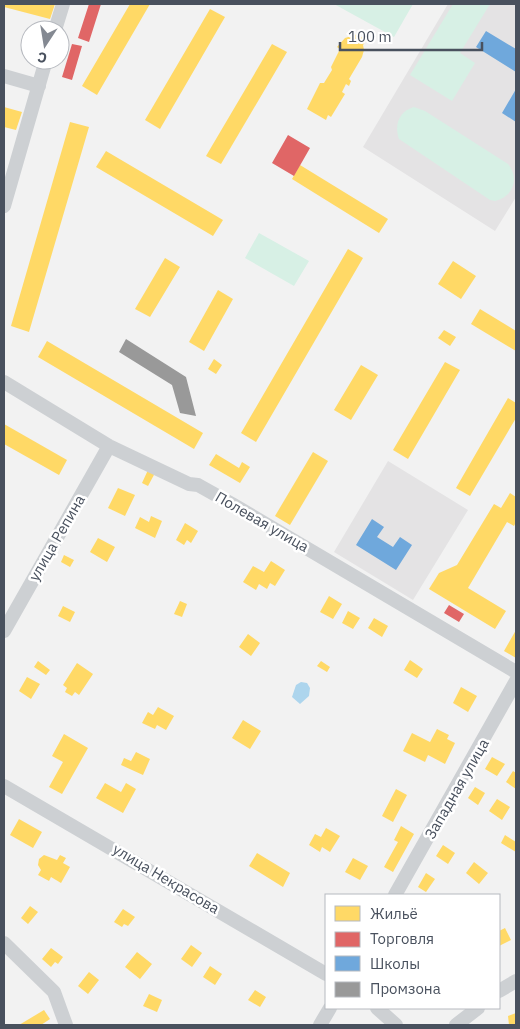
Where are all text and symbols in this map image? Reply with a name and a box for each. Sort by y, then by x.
north arrow [20,20,70,70]
scale bar [340,20,482,52]
text: 100 m [348,27,392,46]
text: С [36,48,49,67]
street label: Полевая улица [212,487,312,556]
street label: улица Репина [24,491,89,584]
street label: Западная улица [420,735,493,842]
street label: улица Некрасова [109,839,223,918]
legend [325,894,500,1009]
text: Жильё [370,904,418,923]
text: Торговля [370,929,434,948]
text: Школы [370,954,420,973]
text: Промзона [370,979,441,998]

